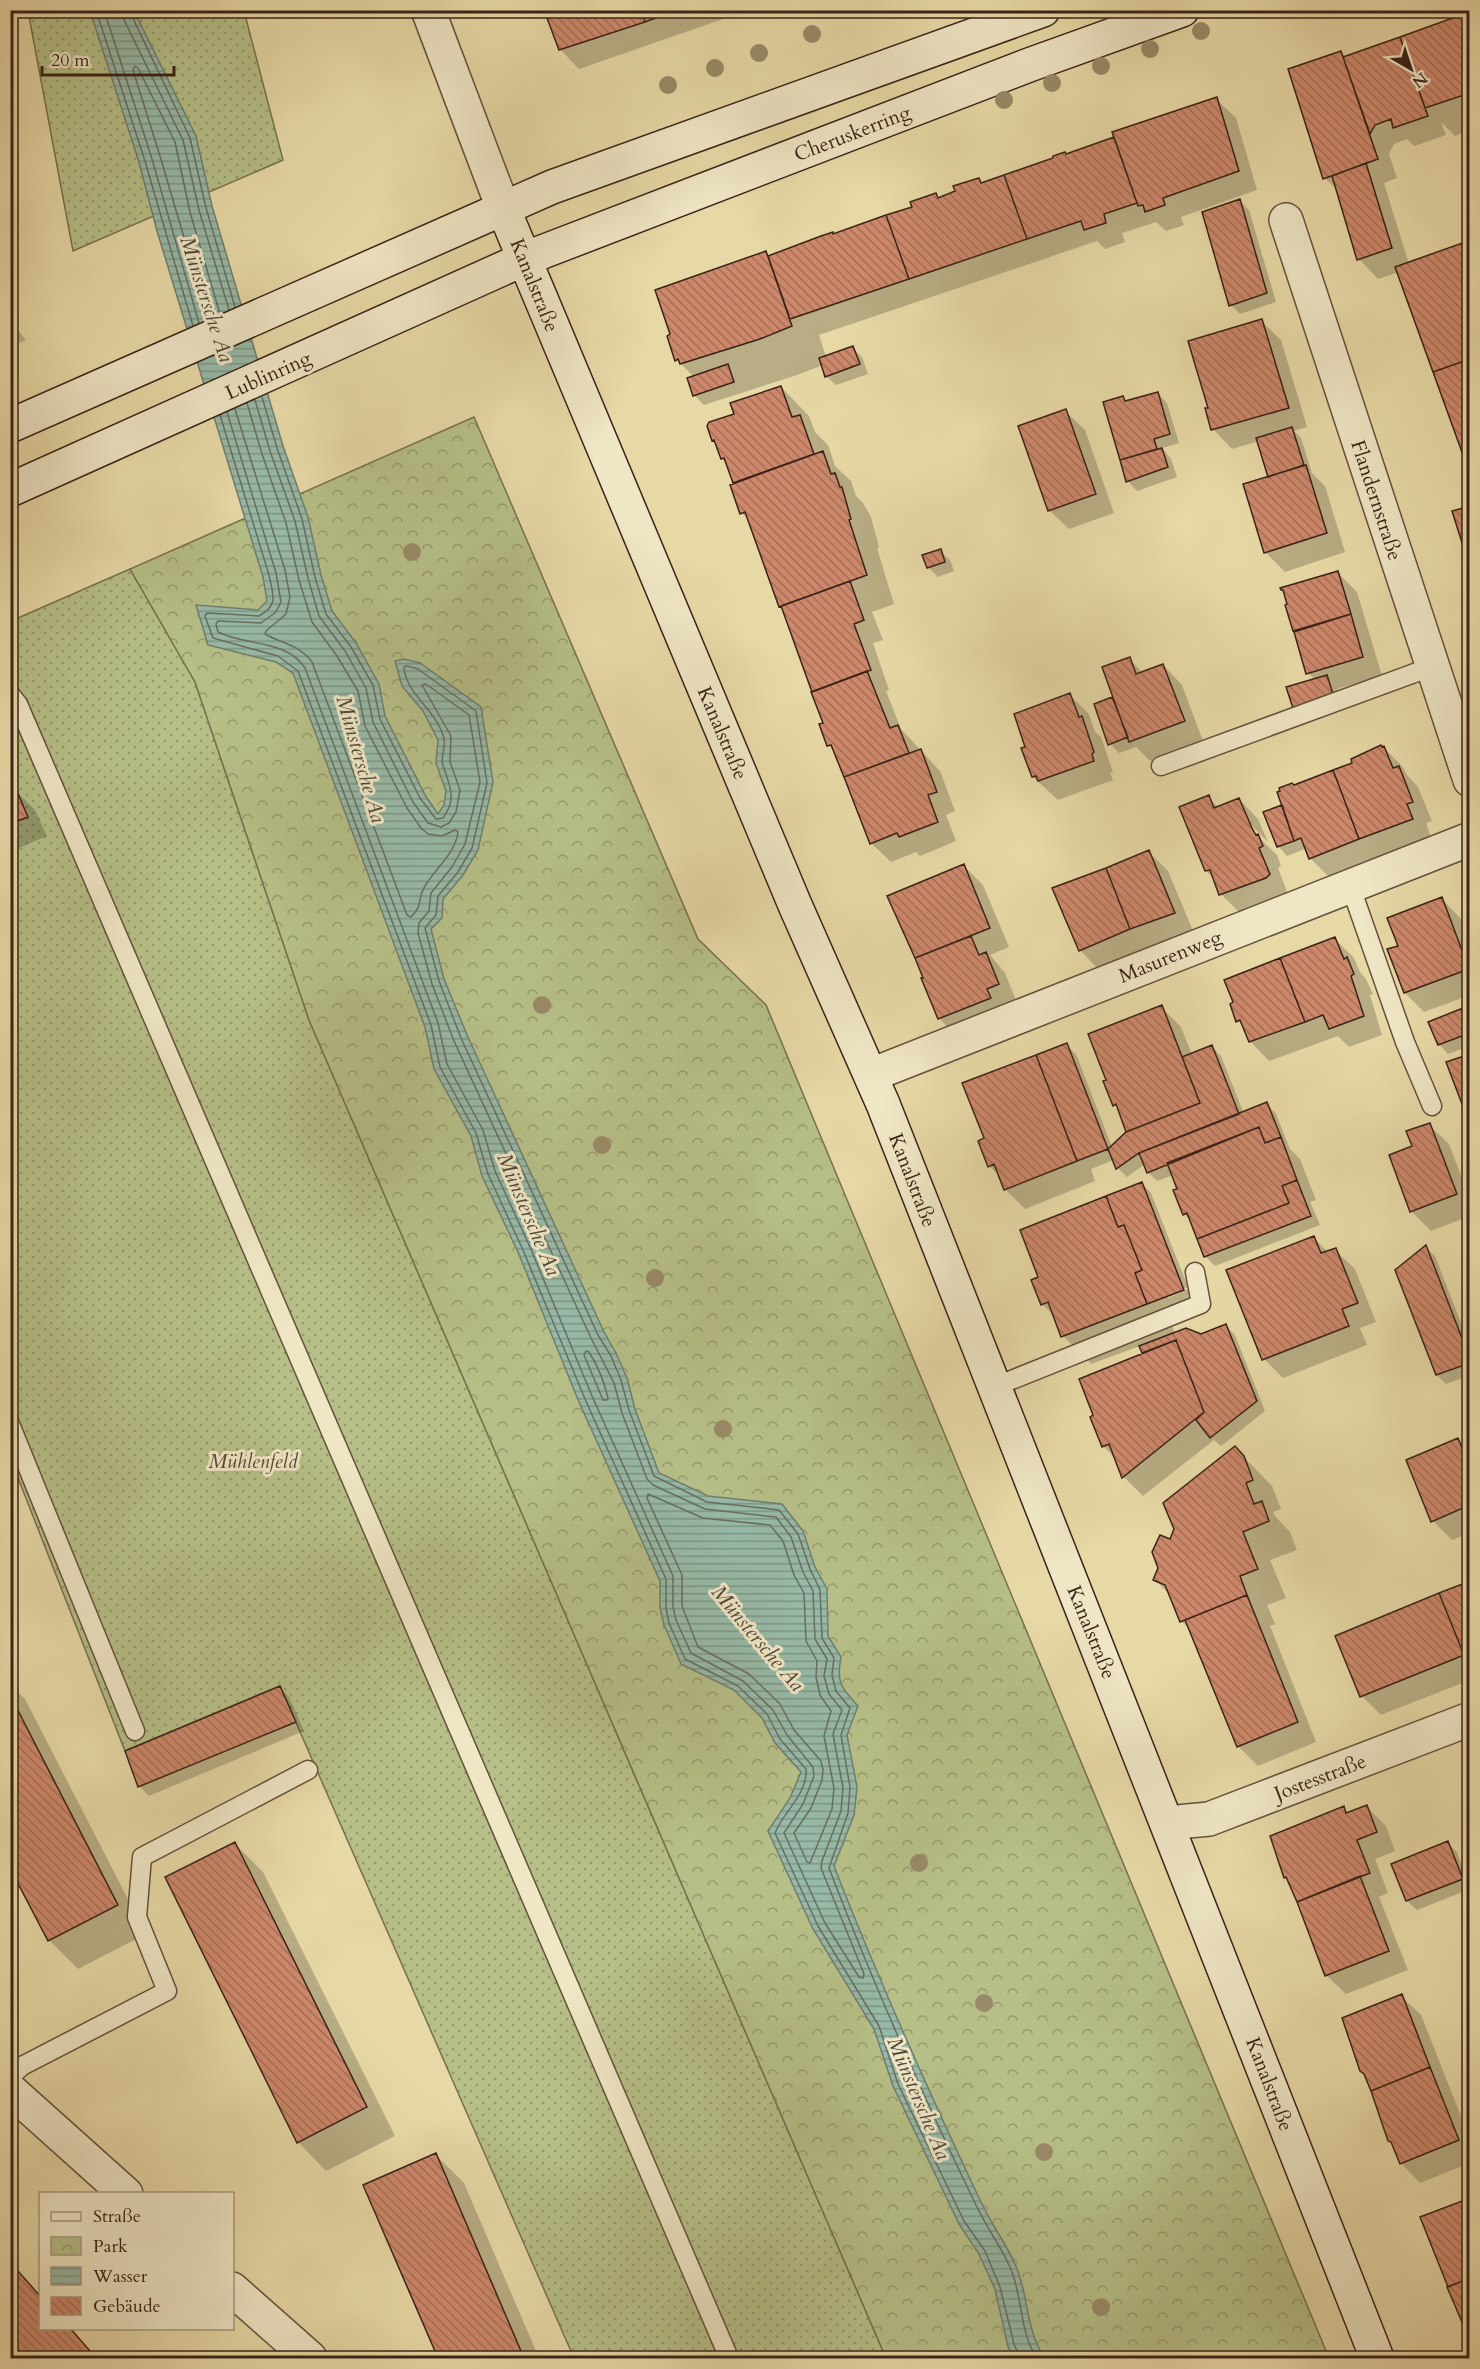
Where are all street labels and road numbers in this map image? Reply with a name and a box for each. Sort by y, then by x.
street label: Cheruskerring [790,99,915,168]
street label: Kanalstraße [504,234,566,336]
street label: Lublinring [221,344,316,406]
street label: Flandernstraße [1344,437,1409,564]
street label: Kanalstraße [691,683,754,784]
street label: Masurenweg [1114,923,1227,989]
street label: Kanalstraße [882,1129,943,1231]
street label: Kanalstraße [1061,1581,1123,1683]
street label: Jostesstraße [1268,1748,1370,1808]
street label: Kanalstraße [1239,2033,1300,2135]

